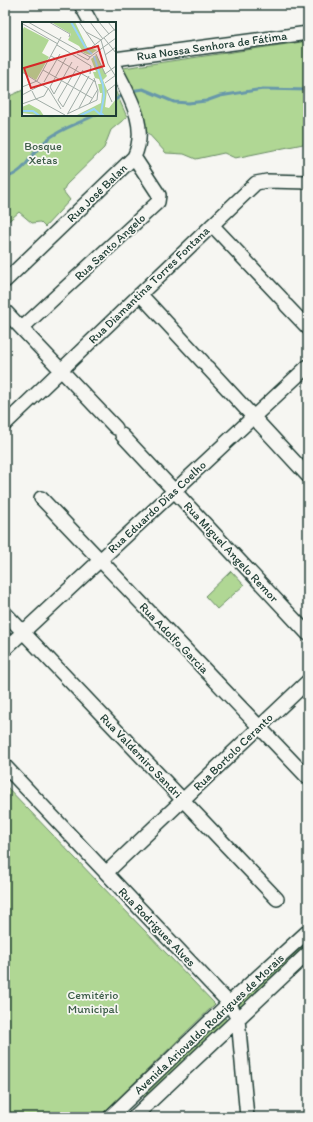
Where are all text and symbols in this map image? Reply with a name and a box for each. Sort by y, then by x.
inset map [22,22,116,116]
street label: Rua Nossa Senhora de Fátima [136,28,289,64]
park label: Bosque Xetas [24,139,62,167]
street label: Rua José Balan [64,161,130,225]
street label: Rua Santo Angelo [72,211,148,283]
street label: Rua Diamantina Torres Fontana [86,223,213,347]
street label: Rua Eduardo Dias Coelho [105,458,209,556]
street label: Rua Miguel Angelo Remor [181,499,281,605]
street label: Rua Adolfo Garcia [137,600,212,677]
street label: Rua Bortolo Ceranto [190,710,276,794]
street label: Rua Valdemiro Sandri [97,711,185,801]
street label: Rua Rodrigues Alves [116,885,198,969]
street label: Avenida Ariovaldo Rodrigues de Morais [131,951,287,1097]
park label: Cemitério Municipal [68,988,119,1016]

